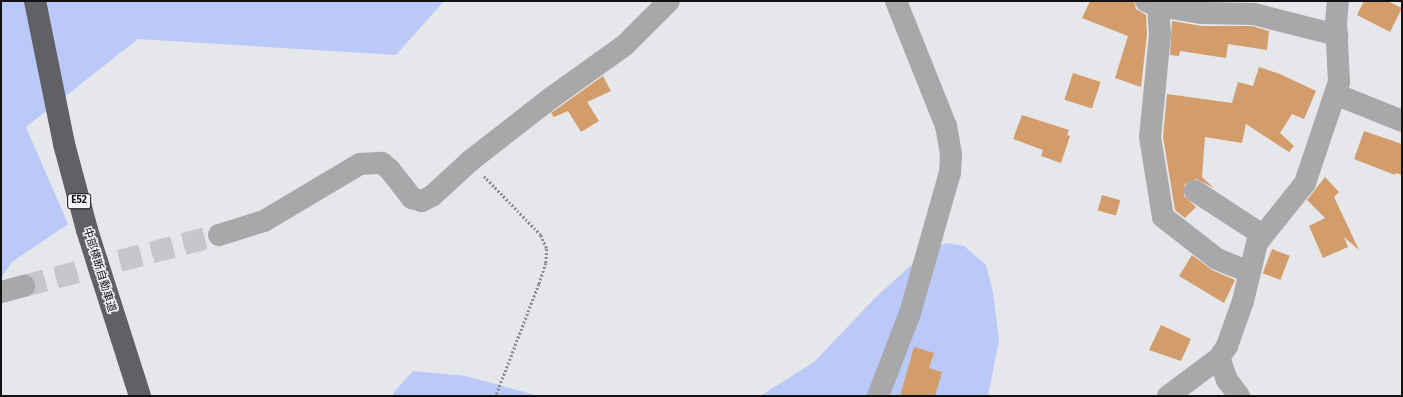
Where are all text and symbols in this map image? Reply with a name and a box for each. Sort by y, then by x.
road number: E52 [67,193,91,209]
street label: 中部横断自動車道 [80,226,118,314]

